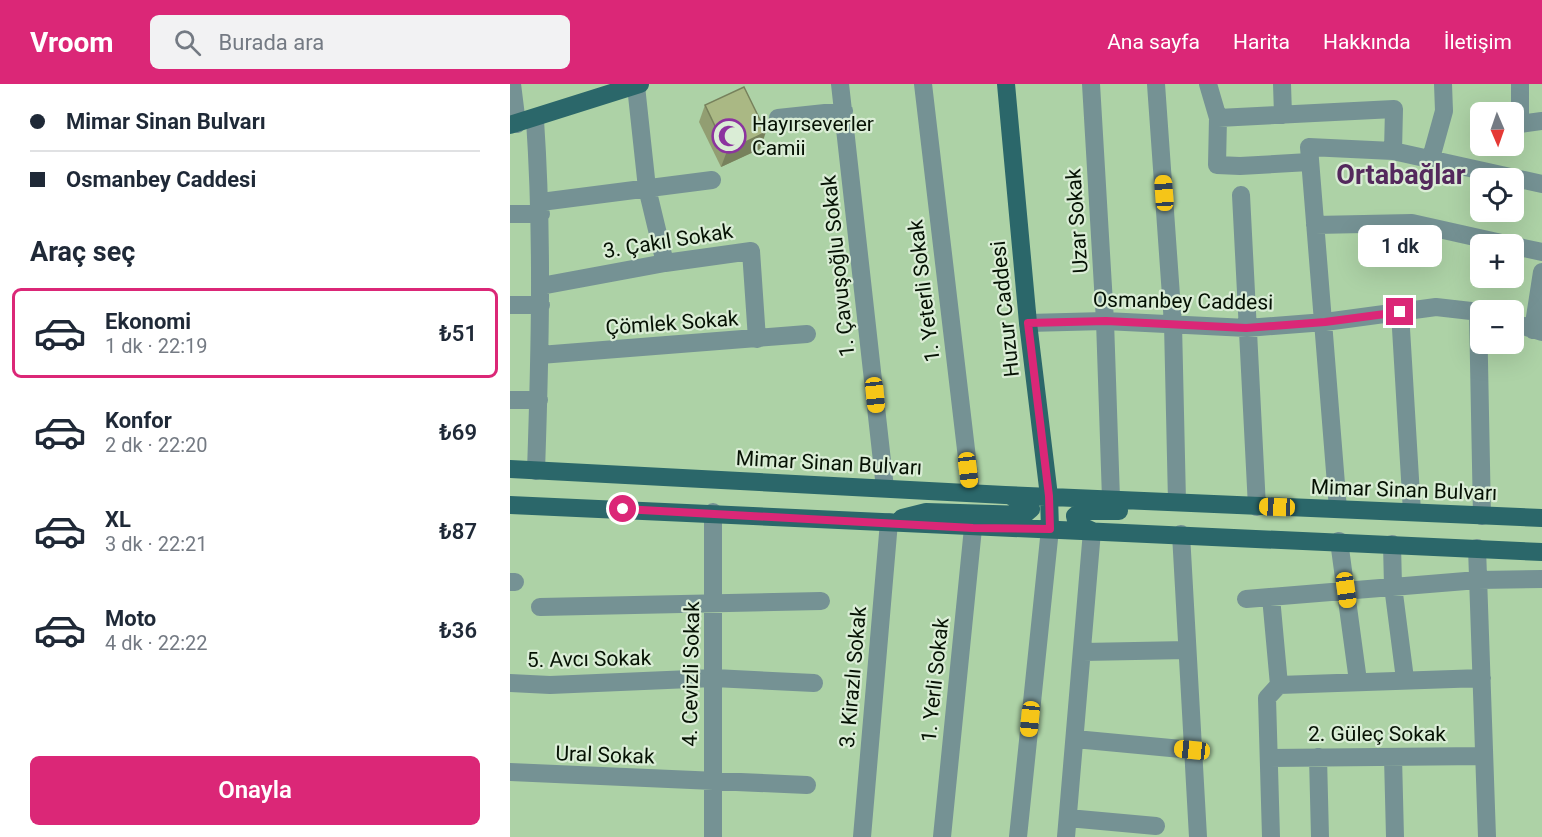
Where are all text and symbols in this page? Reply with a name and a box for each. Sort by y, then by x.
search box [150,15,570,69]
text: Vroom [30,26,114,59]
icon: search [171,26,204,59]
text: Burada ara [219,30,324,55]
text: Ana sayfa [1107,30,1200,54]
text: Harita [1233,30,1290,54]
text: Hakkında [1323,30,1411,54]
text: İletişim [1444,30,1512,54]
north arrow [1470,102,1524,156]
map controls [1470,102,1524,354]
text: Mimar Sinan Bulvarı [66,109,266,134]
place label: Hayırseverler Camii [752,112,874,160]
mosque icon: Hayırseverler Camii [711,118,747,154]
district label: Ortabağlar [1336,159,1466,191]
text: Osmanbey Caddesi [66,167,256,192]
street label: Uzar Sokak [1061,167,1093,274]
button: locate [1470,168,1524,222]
street label: 1. Çavuşoğlu Sokak [816,173,859,358]
car [1154,174,1174,212]
street label: 1. Yeterli Sokak [903,218,945,364]
street label: 3. Çakıl Sokak [601,219,735,263]
callout: 1 dk [1358,225,1442,267]
text: 1 dk [1381,234,1419,258]
button: + [1470,234,1524,288]
text: Araç seç [30,236,135,268]
street label: Huzur Caddesi [986,240,1024,378]
street label: Osmanbey Caddesi [1093,287,1273,315]
route end [1386,298,1413,325]
button: − [1470,300,1524,354]
icon: car [33,306,87,360]
street label: Çömlek Sokak [605,306,740,340]
text: Ekonomi [105,309,191,334]
text: ₺51 [439,321,477,346]
text: 1 dk · 22:19 [105,334,208,358]
car [864,376,886,414]
icon: car [33,405,87,459]
text: Konfor [105,408,172,433]
text: ₺69 [439,420,477,445]
text: 2 dk · 22:20 [105,433,208,457]
street label: Mimar Sinan Bulvarı [735,446,923,480]
car [957,451,979,489]
street label: Mimar Sinan Bulvarı [1310,475,1498,505]
route start [609,495,636,522]
car [1259,497,1295,517]
icon: car [33,504,87,558]
text: XL [105,507,131,532]
text: ₺87 [439,519,477,544]
text: 3 dk · 22:21 [105,532,208,556]
car [1335,571,1357,609]
street label: 4. Cevizli Sokak [678,601,704,747]
icon: car [33,603,87,657]
street label: 3. Kirazlı Sokak [835,605,871,749]
text: Moto [105,606,156,631]
street label: 1. Yerli Sokak [917,616,954,744]
text: ₺36 [439,618,477,643]
text: 4 dk · 22:22 [105,631,208,655]
street label: 5. Avcı Sokak [527,646,652,672]
car [1019,700,1041,738]
street label: 2. Güleç Sokak [1308,722,1446,746]
car [1173,739,1211,761]
street label: Ural Sokak [555,741,655,769]
button: Onayla [30,756,480,825]

